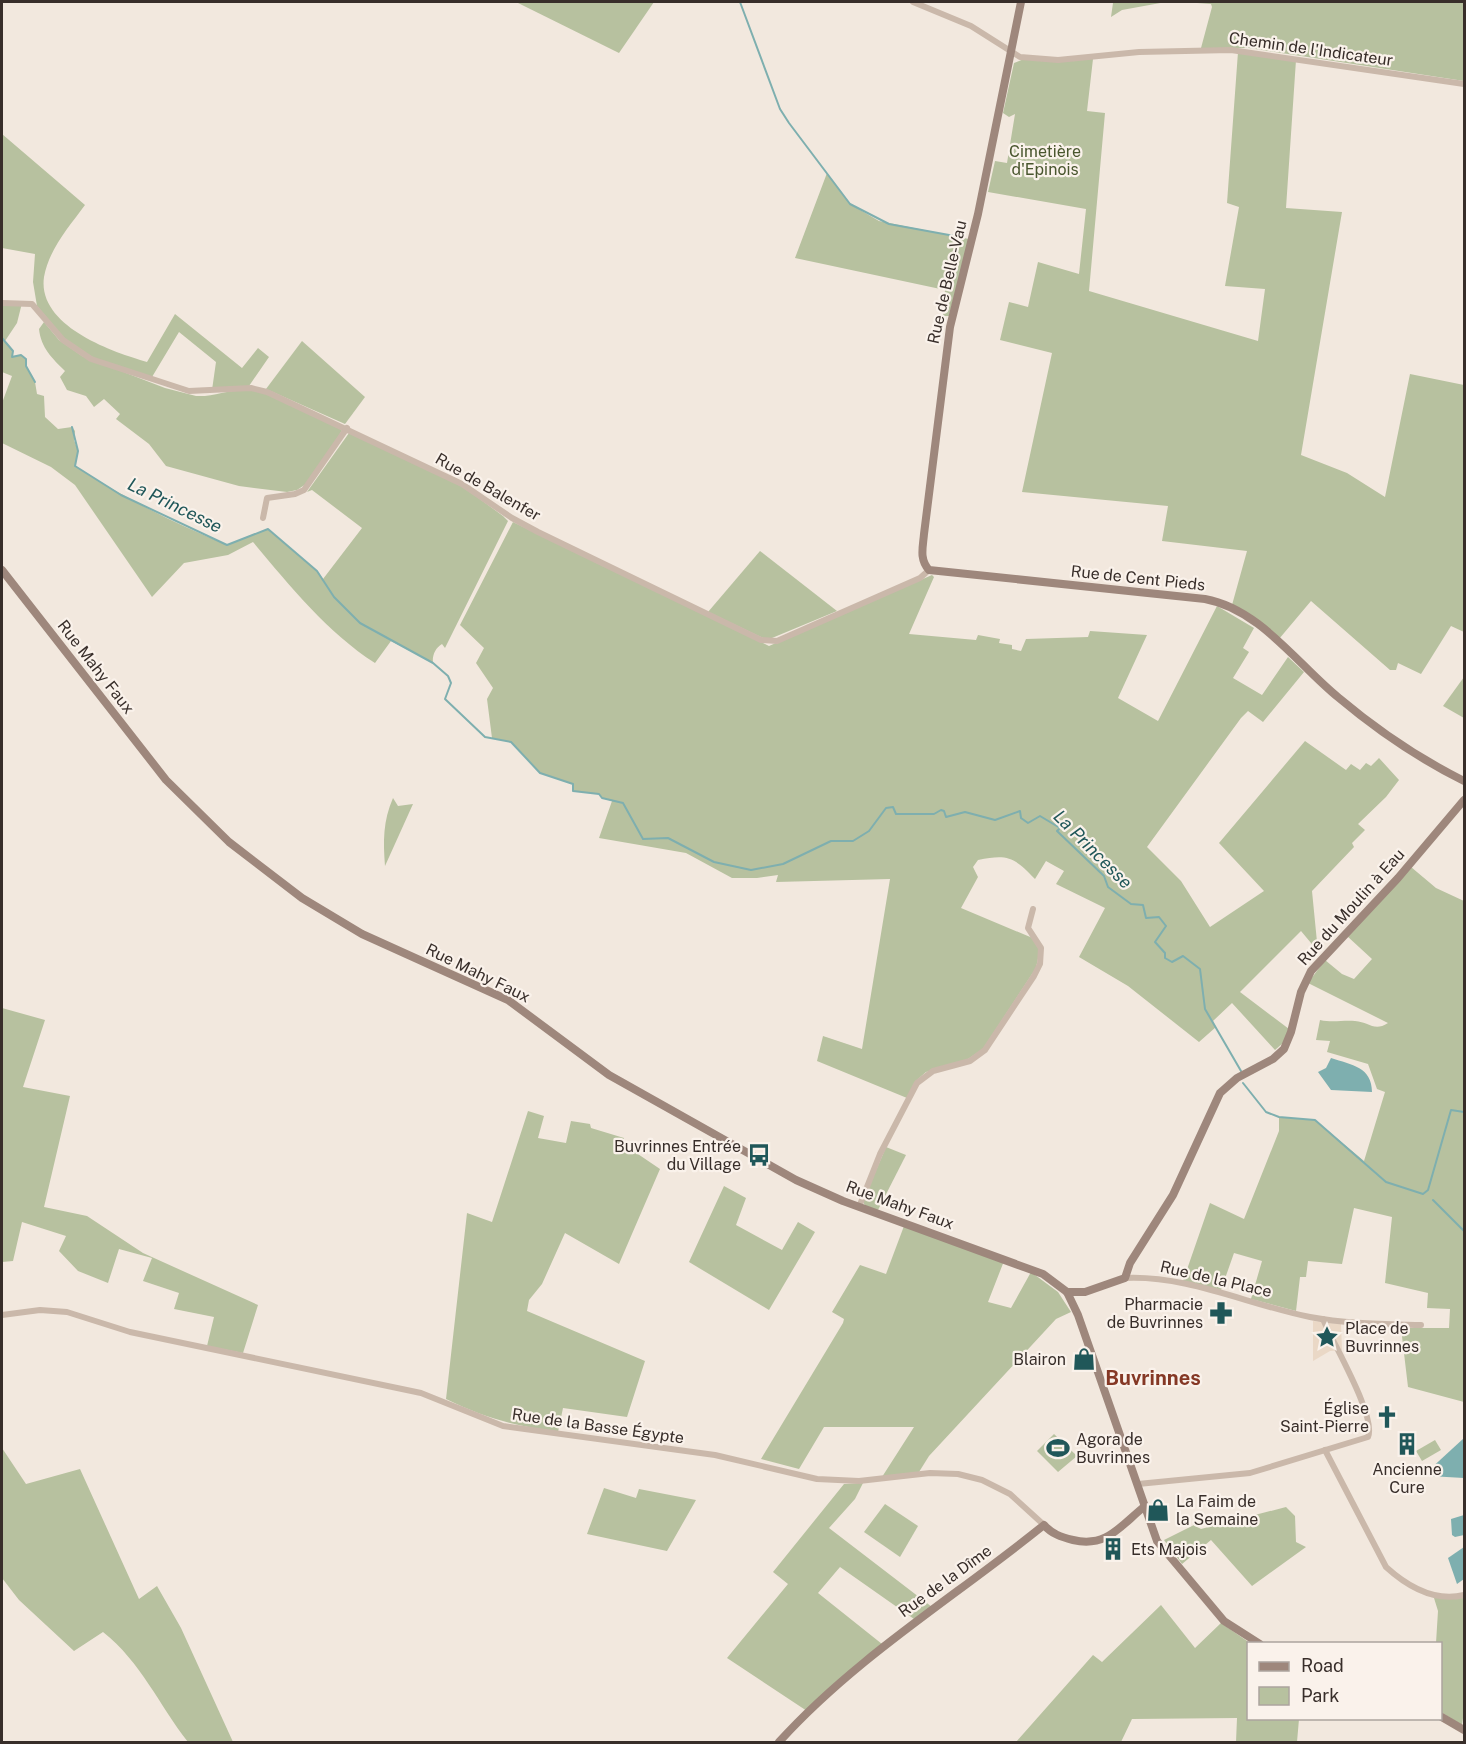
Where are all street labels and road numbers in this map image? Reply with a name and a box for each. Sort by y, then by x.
street label: Chemin de l'Indicateur [1228,28,1394,70]
street label: Rue de Belle-Vau [924,218,970,346]
street label: Rue de Balenfer [432,449,544,525]
street label: Rue de Cent Pieds [1070,562,1206,594]
street label: Rue Mahy Faux [54,616,138,718]
street label: Rue du Moulin à Eau [1294,845,1408,969]
street label: Rue Mahy Faux [423,940,533,1006]
street label: Rue Mahy Faux [843,1177,957,1233]
street label: Rue de la Place [1158,1257,1274,1301]
street label: Rue de la Basse Égypte [511,1404,685,1447]
street label: Rue de la Dîme [895,1541,995,1621]

